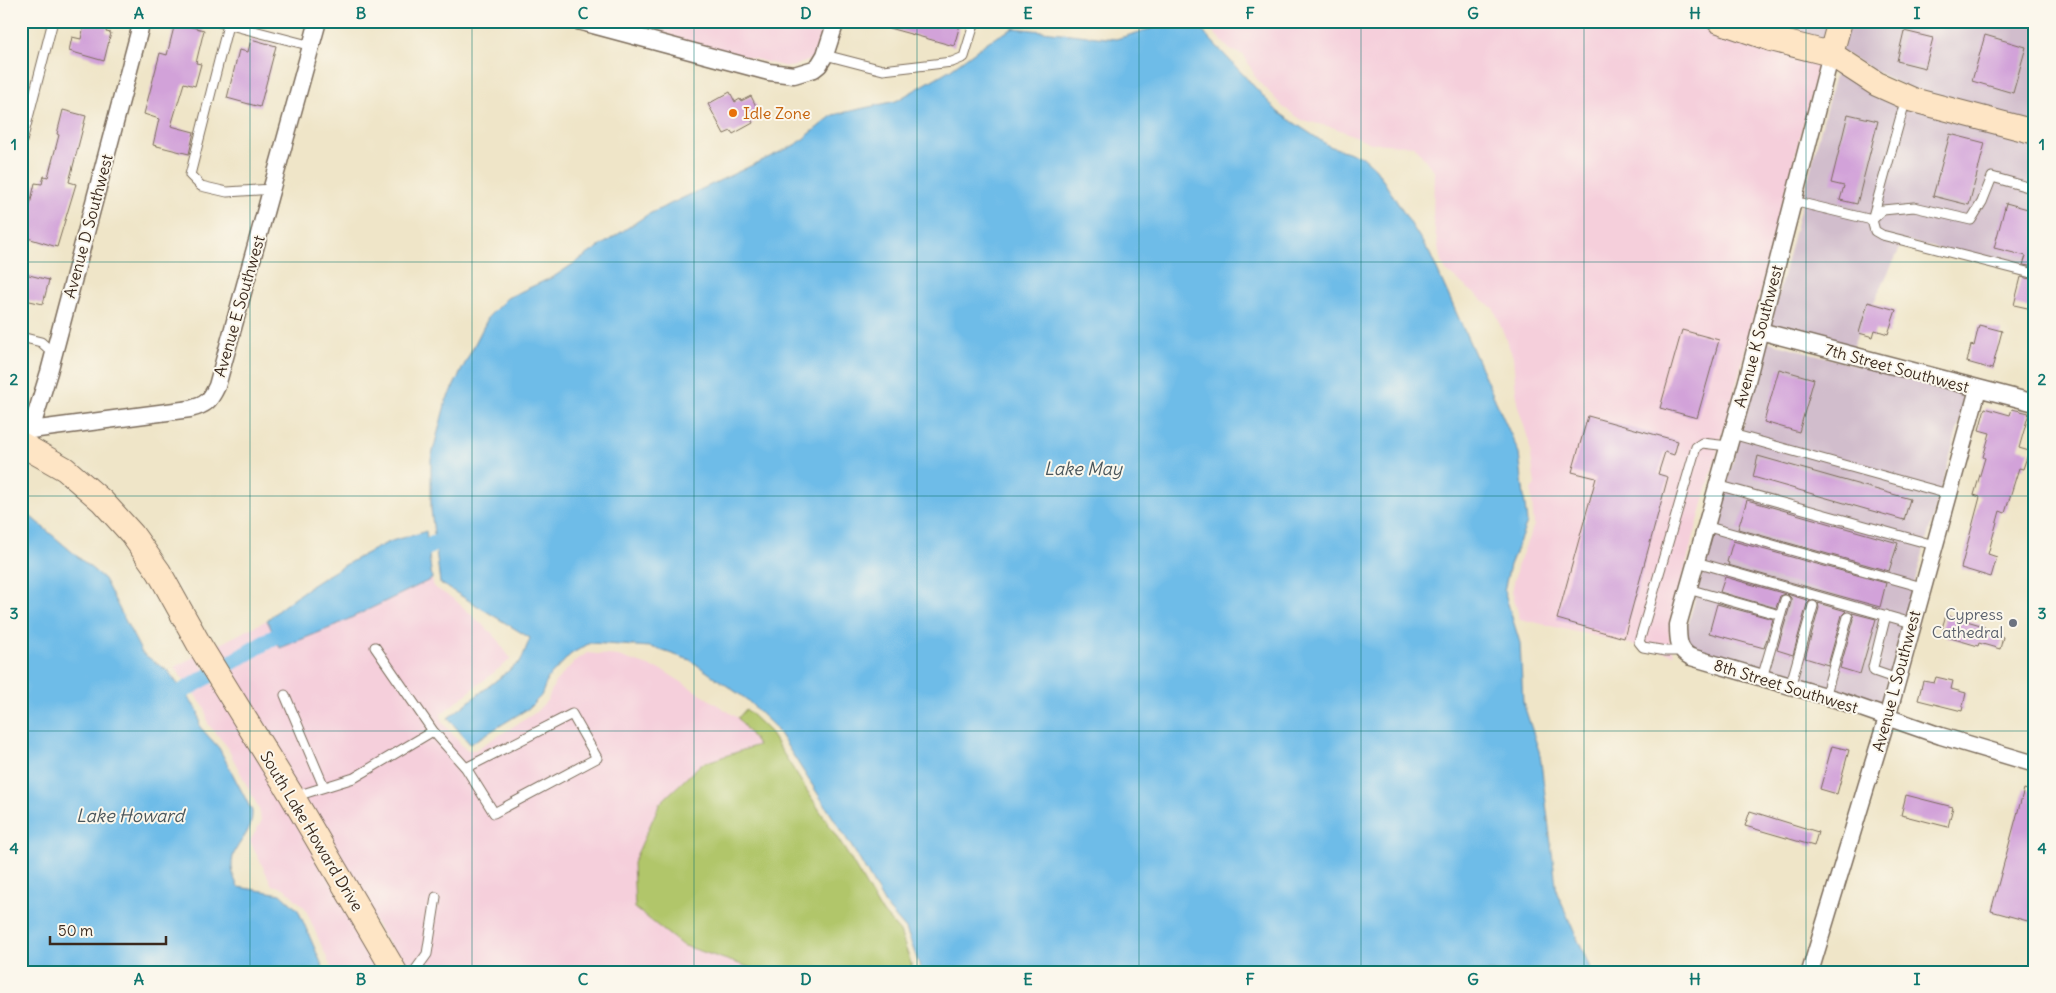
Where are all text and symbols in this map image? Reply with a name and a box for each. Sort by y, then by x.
text: A [134,3,144,23]
text: B [356,3,367,23]
text: C [578,3,589,23]
text: D [800,3,812,23]
text: E [1023,3,1033,23]
text: F [1245,3,1255,23]
text: G [1467,3,1479,23]
text: H [1689,3,1701,23]
text: I [1914,3,1921,23]
place label: Idle Zone [743,103,811,123]
marker: Idle Zone [727,107,739,119]
text: 1 [11,134,17,154]
text: 1 [2039,134,2045,154]
street label: Avenue D Southwest [59,151,117,300]
street label: Avenue E Southwest [209,232,269,379]
street label: Avenue K Southwest [1729,262,1787,409]
street label: 7th Street Southwest [1823,339,1972,397]
text: 2 [10,369,19,389]
text: 2 [2038,369,2047,389]
water label: Lake May [1044,457,1124,480]
text: 3 [9,603,19,623]
text: 3 [2037,603,2047,623]
place label: Cypress Cathedral [1932,604,2003,642]
street label: Avenue L Southwest [1868,608,1925,754]
marker: Cypress Cathedral [2007,617,2019,629]
street label: 8th Street Southwest [1711,655,1861,718]
street label: South Lake Howard Drive [256,747,368,915]
water label: Lake Howard [76,804,186,827]
text: 4 [9,838,19,858]
text: 4 [2037,838,2047,858]
scale bar [50,913,166,945]
text: 50 m [58,921,93,940]
text: A [134,969,144,989]
text: B [356,969,367,989]
text: C [578,969,589,989]
text: D [800,969,812,989]
text: E [1023,969,1033,989]
text: F [1245,969,1255,989]
text: G [1467,969,1479,989]
text: H [1689,969,1701,989]
text: I [1914,969,1921,989]

